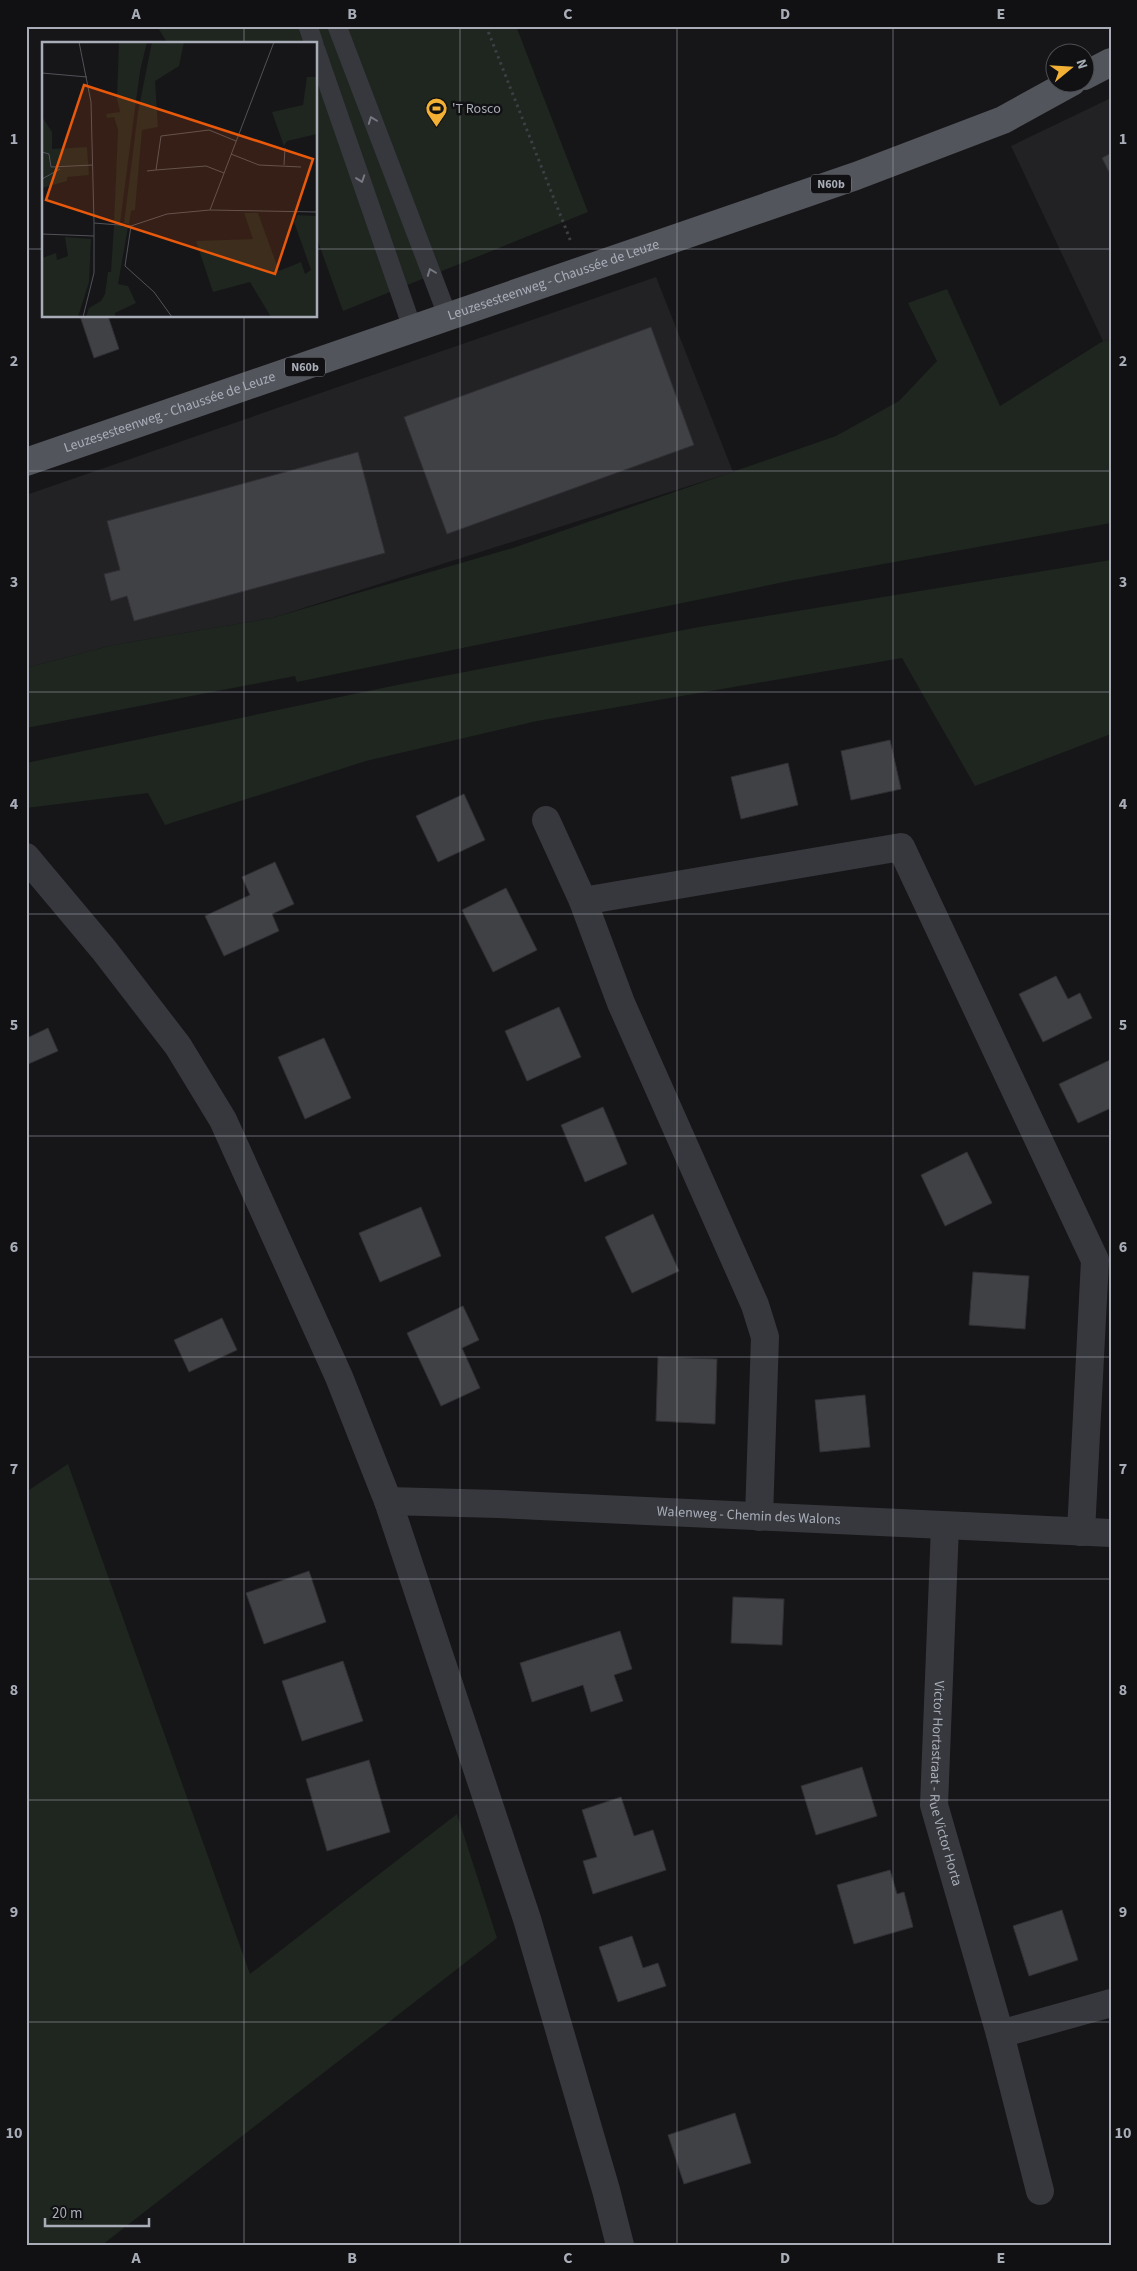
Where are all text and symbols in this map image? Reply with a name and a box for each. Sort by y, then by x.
text: A [130,3,141,25]
text: B [347,3,357,25]
text: C [563,3,573,25]
text: D [780,3,790,25]
text: E [997,3,1005,25]
inset map [42,42,318,318]
north arrow [1044,42,1094,92]
text: N [1070,57,1092,72]
sports icon: 'T Rosco [424,97,448,128]
place label: 'T Rosco [452,99,501,119]
one-way arrow [368,116,378,125]
text: 1 [10,128,18,150]
text: 1 [1119,128,1127,150]
one-way arrow [355,174,365,182]
road number: N60b [811,174,851,193]
street label: Leuzesesteenweg - Chaussée de Leuze [445,234,662,326]
one-way arrow [426,268,437,277]
text: 2 [10,350,18,372]
text: 2 [1119,350,1127,372]
road number: N60b [285,358,325,377]
street label: Leuzesesteenweg - Chaussée de Leuze [61,367,278,458]
text: 3 [10,571,18,593]
text: 3 [1119,571,1127,593]
text: 4 [10,793,19,815]
text: 4 [1119,793,1128,815]
text: 5 [10,1014,18,1036]
text: 5 [1119,1014,1127,1036]
text: 6 [10,1236,18,1258]
text: 6 [1119,1236,1127,1258]
text: 7 [10,1458,18,1480]
text: 7 [1119,1458,1127,1480]
street label: Walenweg - Chemin des Walons [656,1502,841,1530]
text: 8 [10,1679,18,1701]
text: 8 [1119,1679,1127,1701]
street label: Victor Hortastraat - Rue Victor Horta [924,1680,967,1889]
text: 9 [10,1901,18,1923]
text: 9 [1119,1901,1127,1923]
text: 10 [6,2122,22,2144]
text: 10 [1115,2122,1131,2144]
scale bar [45,2196,149,2228]
text: 20 m [52,2203,82,2224]
text: A [130,2247,141,2269]
text: B [347,2247,357,2269]
text: C [563,2247,573,2269]
text: D [780,2247,790,2269]
text: E [997,2247,1005,2269]

